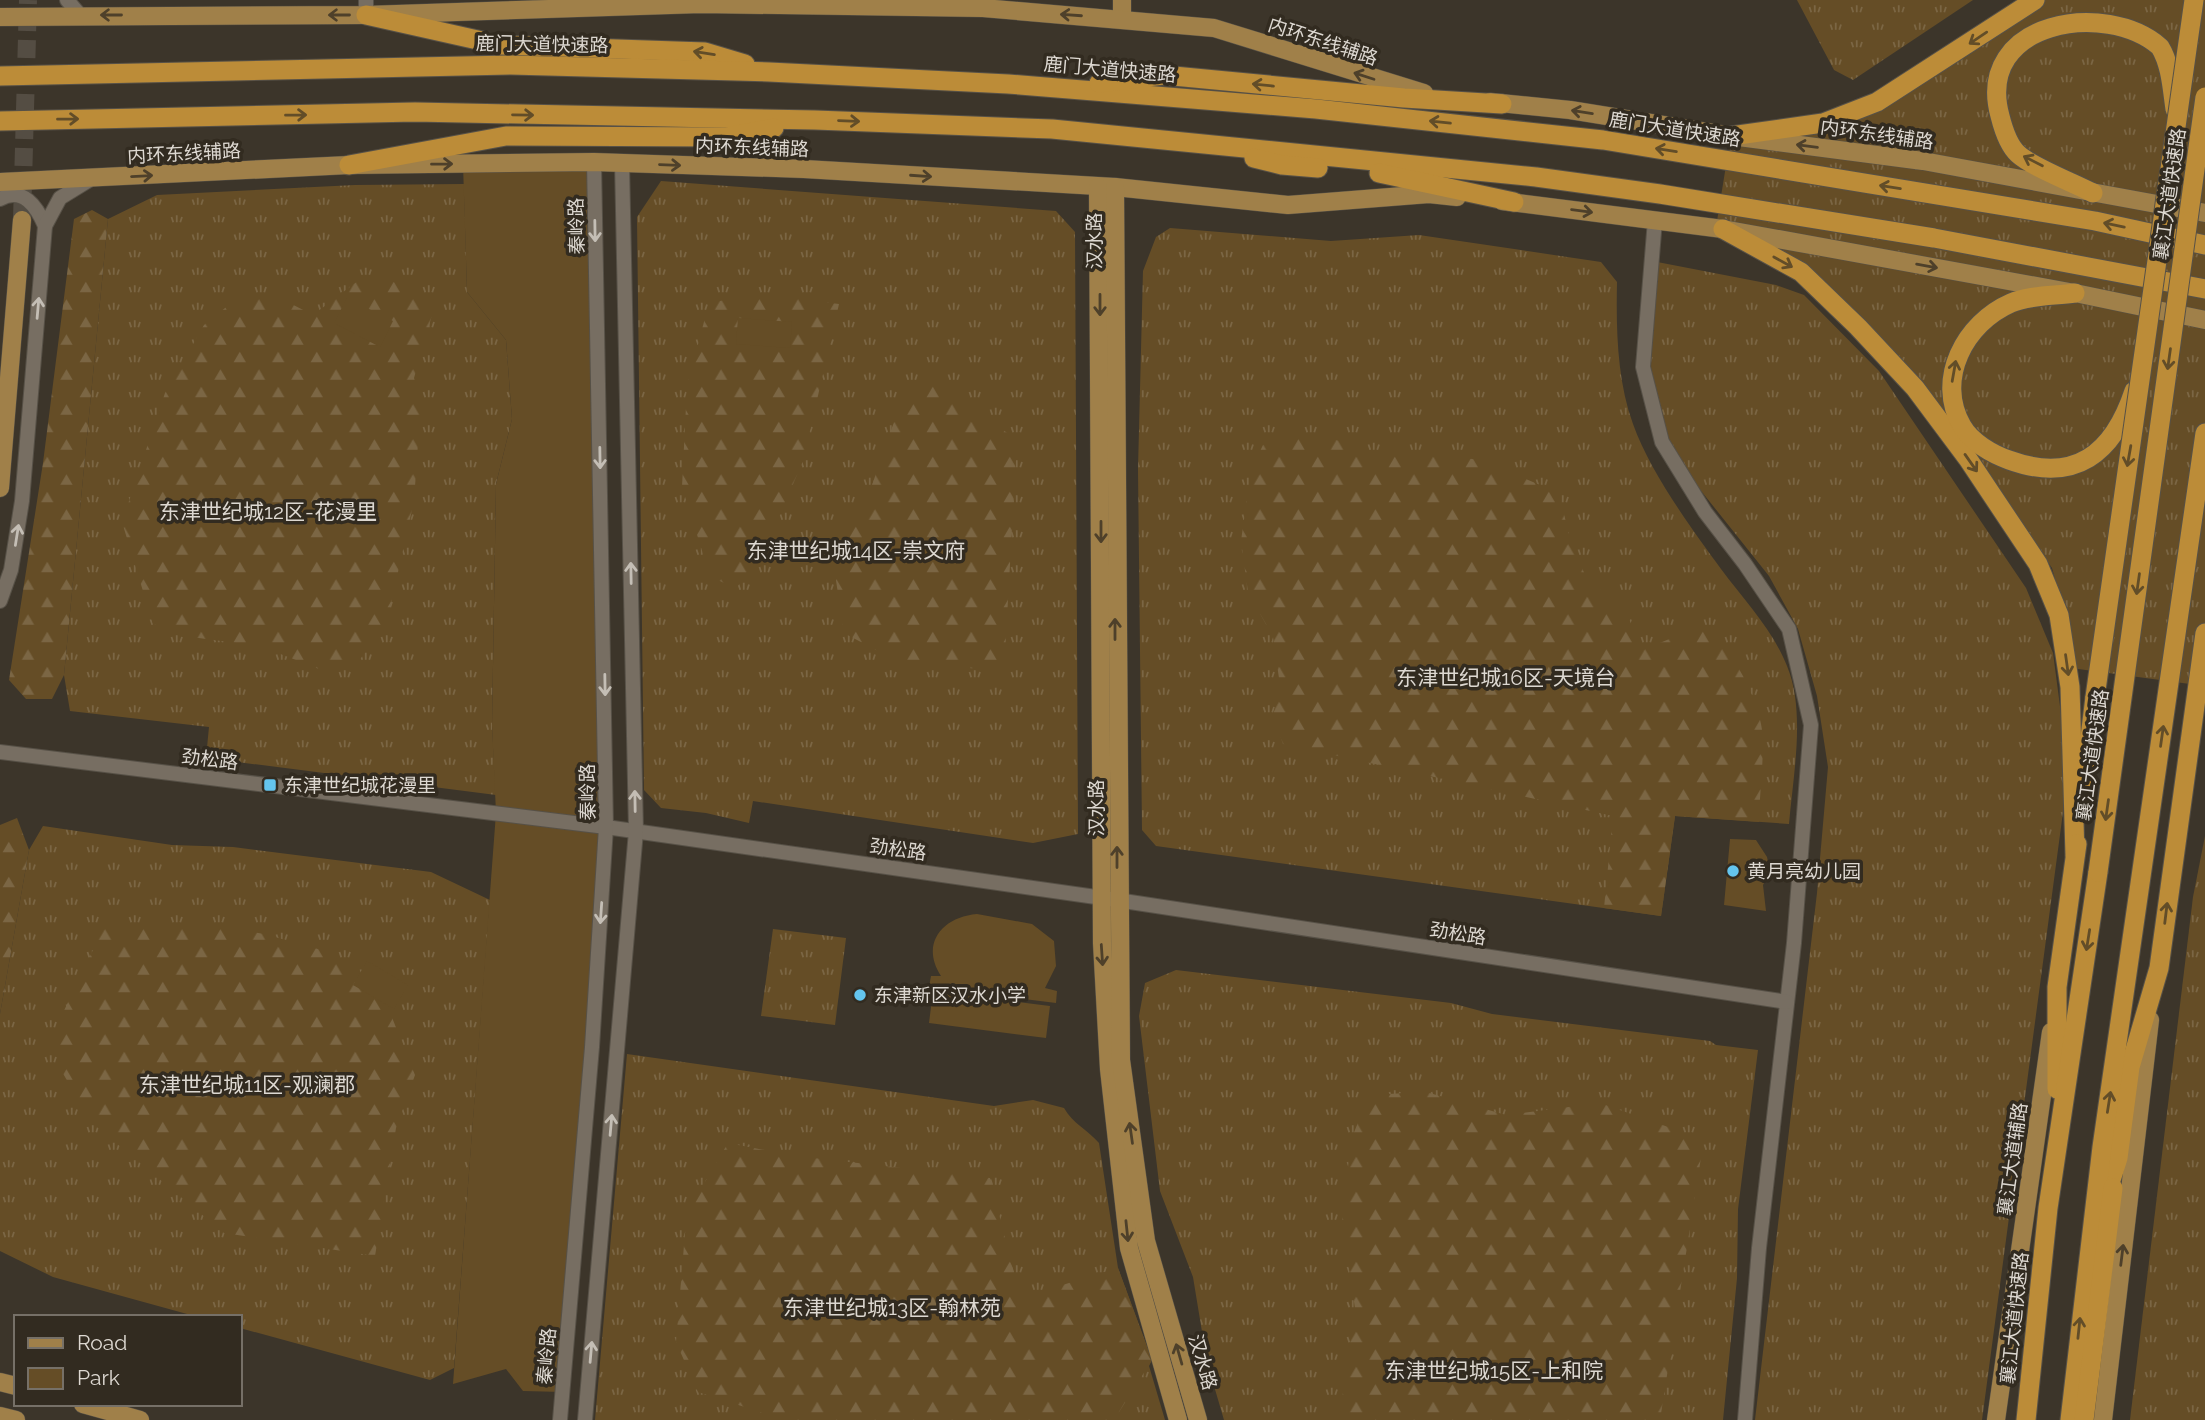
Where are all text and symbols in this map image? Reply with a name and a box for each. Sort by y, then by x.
one-way arrow [100,8,123,22]
one-way arrow [328,8,351,22]
one-way arrow [1060,8,1083,21]
street label: 内环东线辅路 [1265,13,1381,69]
one-way arrow [1969,31,1988,45]
street label: 鹿门大道快速路 [475,32,609,56]
one-way arrow [693,47,716,60]
street label: 鹿门大道快速路 [1043,52,1177,86]
one-way arrow [1353,69,1375,81]
one-way arrow [1252,78,1275,91]
one-way arrow [1571,105,1594,118]
one-way arrow [284,108,307,122]
one-way arrow [511,108,534,121]
street label: 鹿门大道快速路 [1608,108,1742,150]
one-way arrow [56,113,79,126]
one-way arrow [837,115,860,128]
one-way arrow [1429,115,1452,128]
street label: 内环东线辅路 [1819,115,1935,153]
street label: 襄江大道快速路 [2149,127,2189,261]
street label: 内环东线辅路 [695,134,809,160]
street label: 内环东线辅路 [126,139,242,167]
one-way arrow [1796,140,1819,153]
one-way arrow [1655,143,1678,156]
one-way arrow [2023,154,2044,168]
one-way arrow [431,157,454,171]
one-way arrow [658,158,681,171]
one-way arrow [130,170,153,183]
one-way arrow [910,170,933,183]
one-way arrow [1879,180,1902,193]
street label: 秦岭路 [565,197,587,255]
one-way arrow [1570,204,1593,217]
street label: 汉水路 [1083,212,1105,270]
one-way arrow [2103,218,2126,232]
one-way arrow [588,219,602,242]
one-way arrow [1773,255,1793,269]
one-way arrow [1915,260,1938,273]
one-way arrow [1093,293,1107,316]
one-way arrow [32,298,45,320]
one-way arrow [2163,347,2176,370]
one-way arrow [1948,360,1961,383]
one-way arrow [2122,444,2135,466]
one-way arrow [594,446,607,469]
one-way arrow [1964,453,1978,472]
district label: 东津世纪城12区-花漫里 [159,499,377,524]
one-way arrow [1094,520,1108,543]
one-way arrow [11,524,24,547]
district label: 东津世纪城14区-崇文府 [747,538,965,563]
one-way arrow [624,562,637,585]
one-way arrow [2132,572,2145,595]
one-way arrow [1108,618,1122,641]
one-way arrow [2060,653,2073,676]
district label: 东津世纪城16区-天境台 [1396,665,1616,690]
one-way arrow [598,674,612,697]
street label: 襄江大道快速路 [2072,688,2112,822]
one-way arrow [2156,726,2169,748]
street label: 劲松路 [180,745,240,773]
street label: 秦岭路 [576,763,598,821]
place label: 东津世纪城花漫里 [284,774,436,796]
marker: 东津世纪城花漫里 [262,777,278,793]
street label: 汉水路 [1085,779,1107,837]
one-way arrow [629,790,642,813]
one-way arrow [2100,798,2113,820]
street label: 劲松路 [868,834,928,864]
one-way arrow [1110,846,1124,869]
place label: 黄月亮幼儿园 [1747,860,1861,882]
marker: 黄月亮幼儿园 [1725,863,1741,879]
one-way arrow [594,901,607,924]
one-way arrow [2159,903,2172,925]
street label: 劲松路 [1428,918,1488,948]
one-way arrow [2081,928,2094,951]
one-way arrow [1096,944,1109,967]
place label: 东津新区汉水小学 [874,984,1026,1006]
marker: 东津新区汉水小学 [852,987,868,1003]
district label: 东津世纪城11区-观澜郡 [139,1072,355,1097]
one-way arrow [2102,1091,2115,1114]
street label: 襄江大道辅路 [1993,1101,2031,1217]
one-way arrow [605,1115,618,1137]
one-way arrow [1124,1122,1137,1145]
one-way arrow [1121,1219,1134,1242]
one-way arrow [2116,1244,2129,1267]
street label: 襄江大道快速路 [1996,1251,2032,1385]
district label: 东津世纪城13区-翰林苑 [783,1295,1001,1320]
legend [14,1315,242,1406]
one-way arrow [2073,1317,2086,1340]
street label: 秦岭路 [533,1327,559,1385]
text: Road [77,1330,127,1355]
street label: 汉水路 [1185,1332,1221,1392]
one-way arrow [585,1341,598,1364]
one-way arrow [1172,1344,1185,1366]
district label: 东津世纪城15区-上和院 [1385,1358,1603,1383]
text: Park [77,1365,120,1390]

